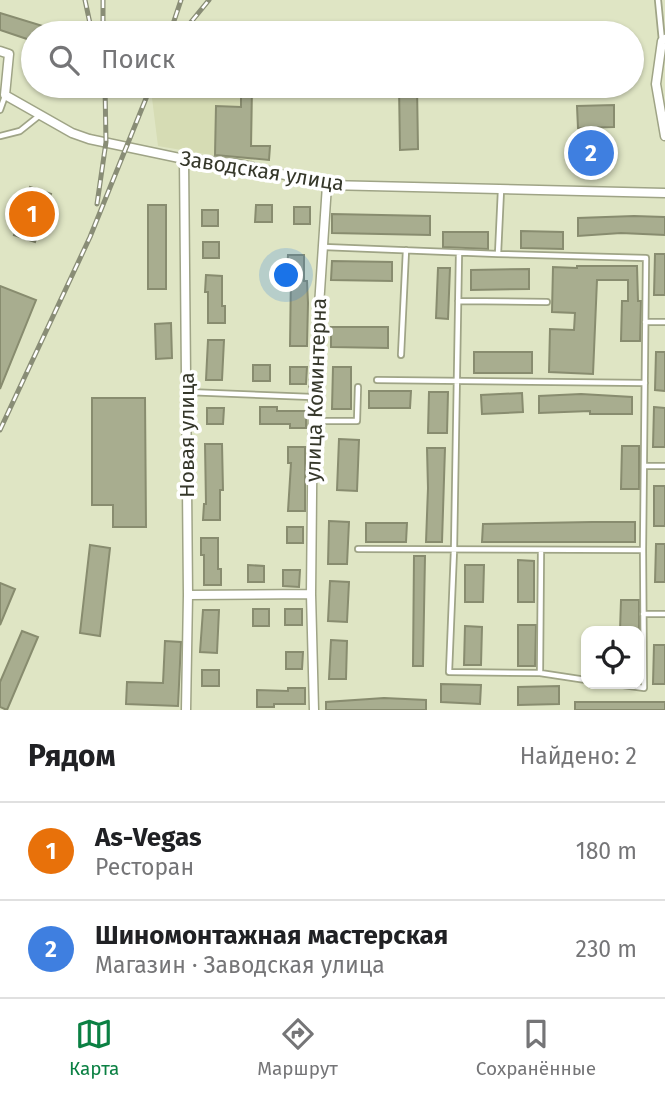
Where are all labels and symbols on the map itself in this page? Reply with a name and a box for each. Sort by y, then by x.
pin: 2 [568,127,614,179]
street label: Заводская улица [178,145,346,197]
pin: 1 [9,188,55,240]
your location [269,258,303,292]
street label: улица Коминтерна [300,297,332,483]
street label: Новая улица [174,372,200,498]

